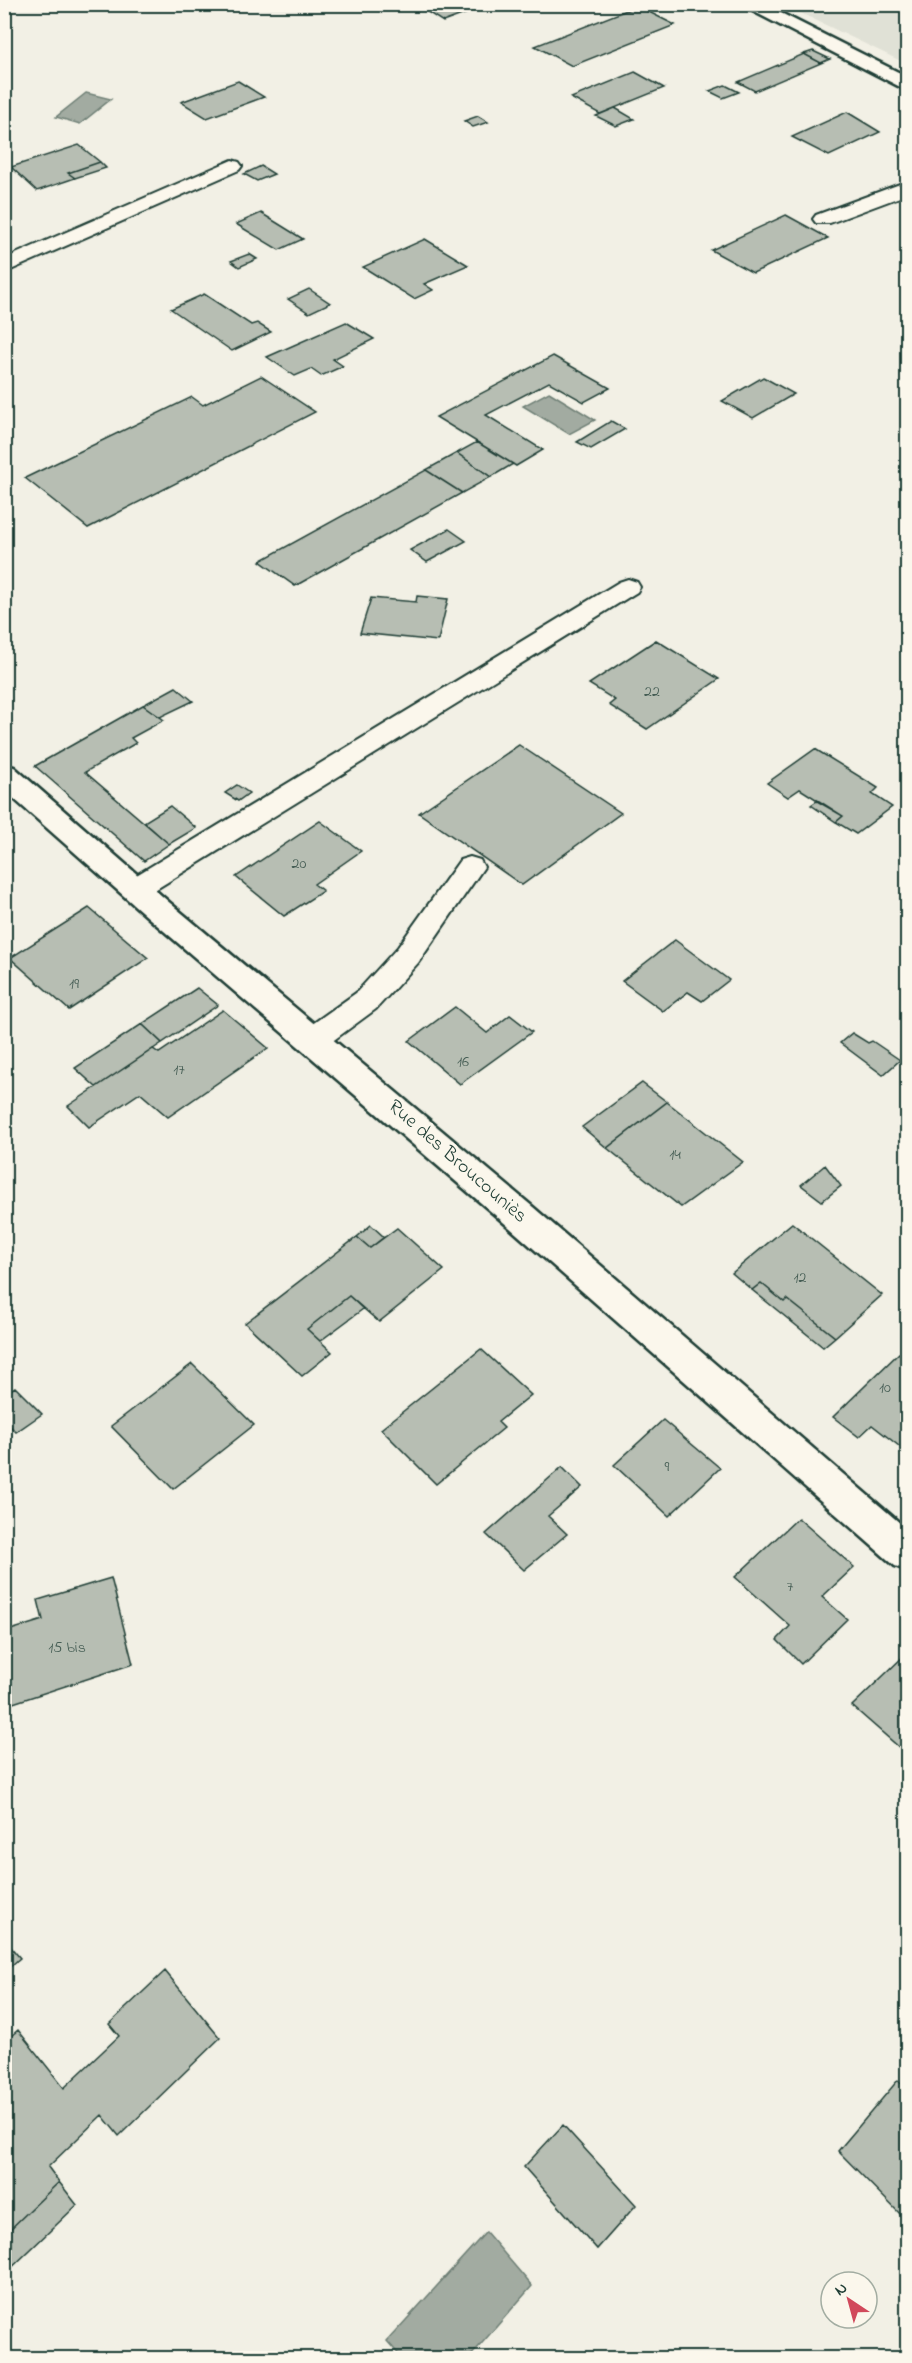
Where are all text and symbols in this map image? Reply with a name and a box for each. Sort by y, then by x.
house number: 22 [644,680,660,704]
house number: 20 [292,852,307,876]
house number: 19 [69,972,79,996]
house number: 16 [457,1050,469,1074]
house number: 17 [173,1058,185,1082]
street label: Rue des Broucouniès [381,1093,533,1231]
house number: 14 [669,1143,681,1167]
house number: 12 [793,1266,807,1290]
house number: 10 [879,1376,891,1400]
house number: 9 [665,1455,670,1479]
house number: 7 [787,1575,794,1599]
house number: 15 bis [48,1636,86,1660]
north arrow [819,2270,879,2330]
text: N [830,2276,853,2302]

